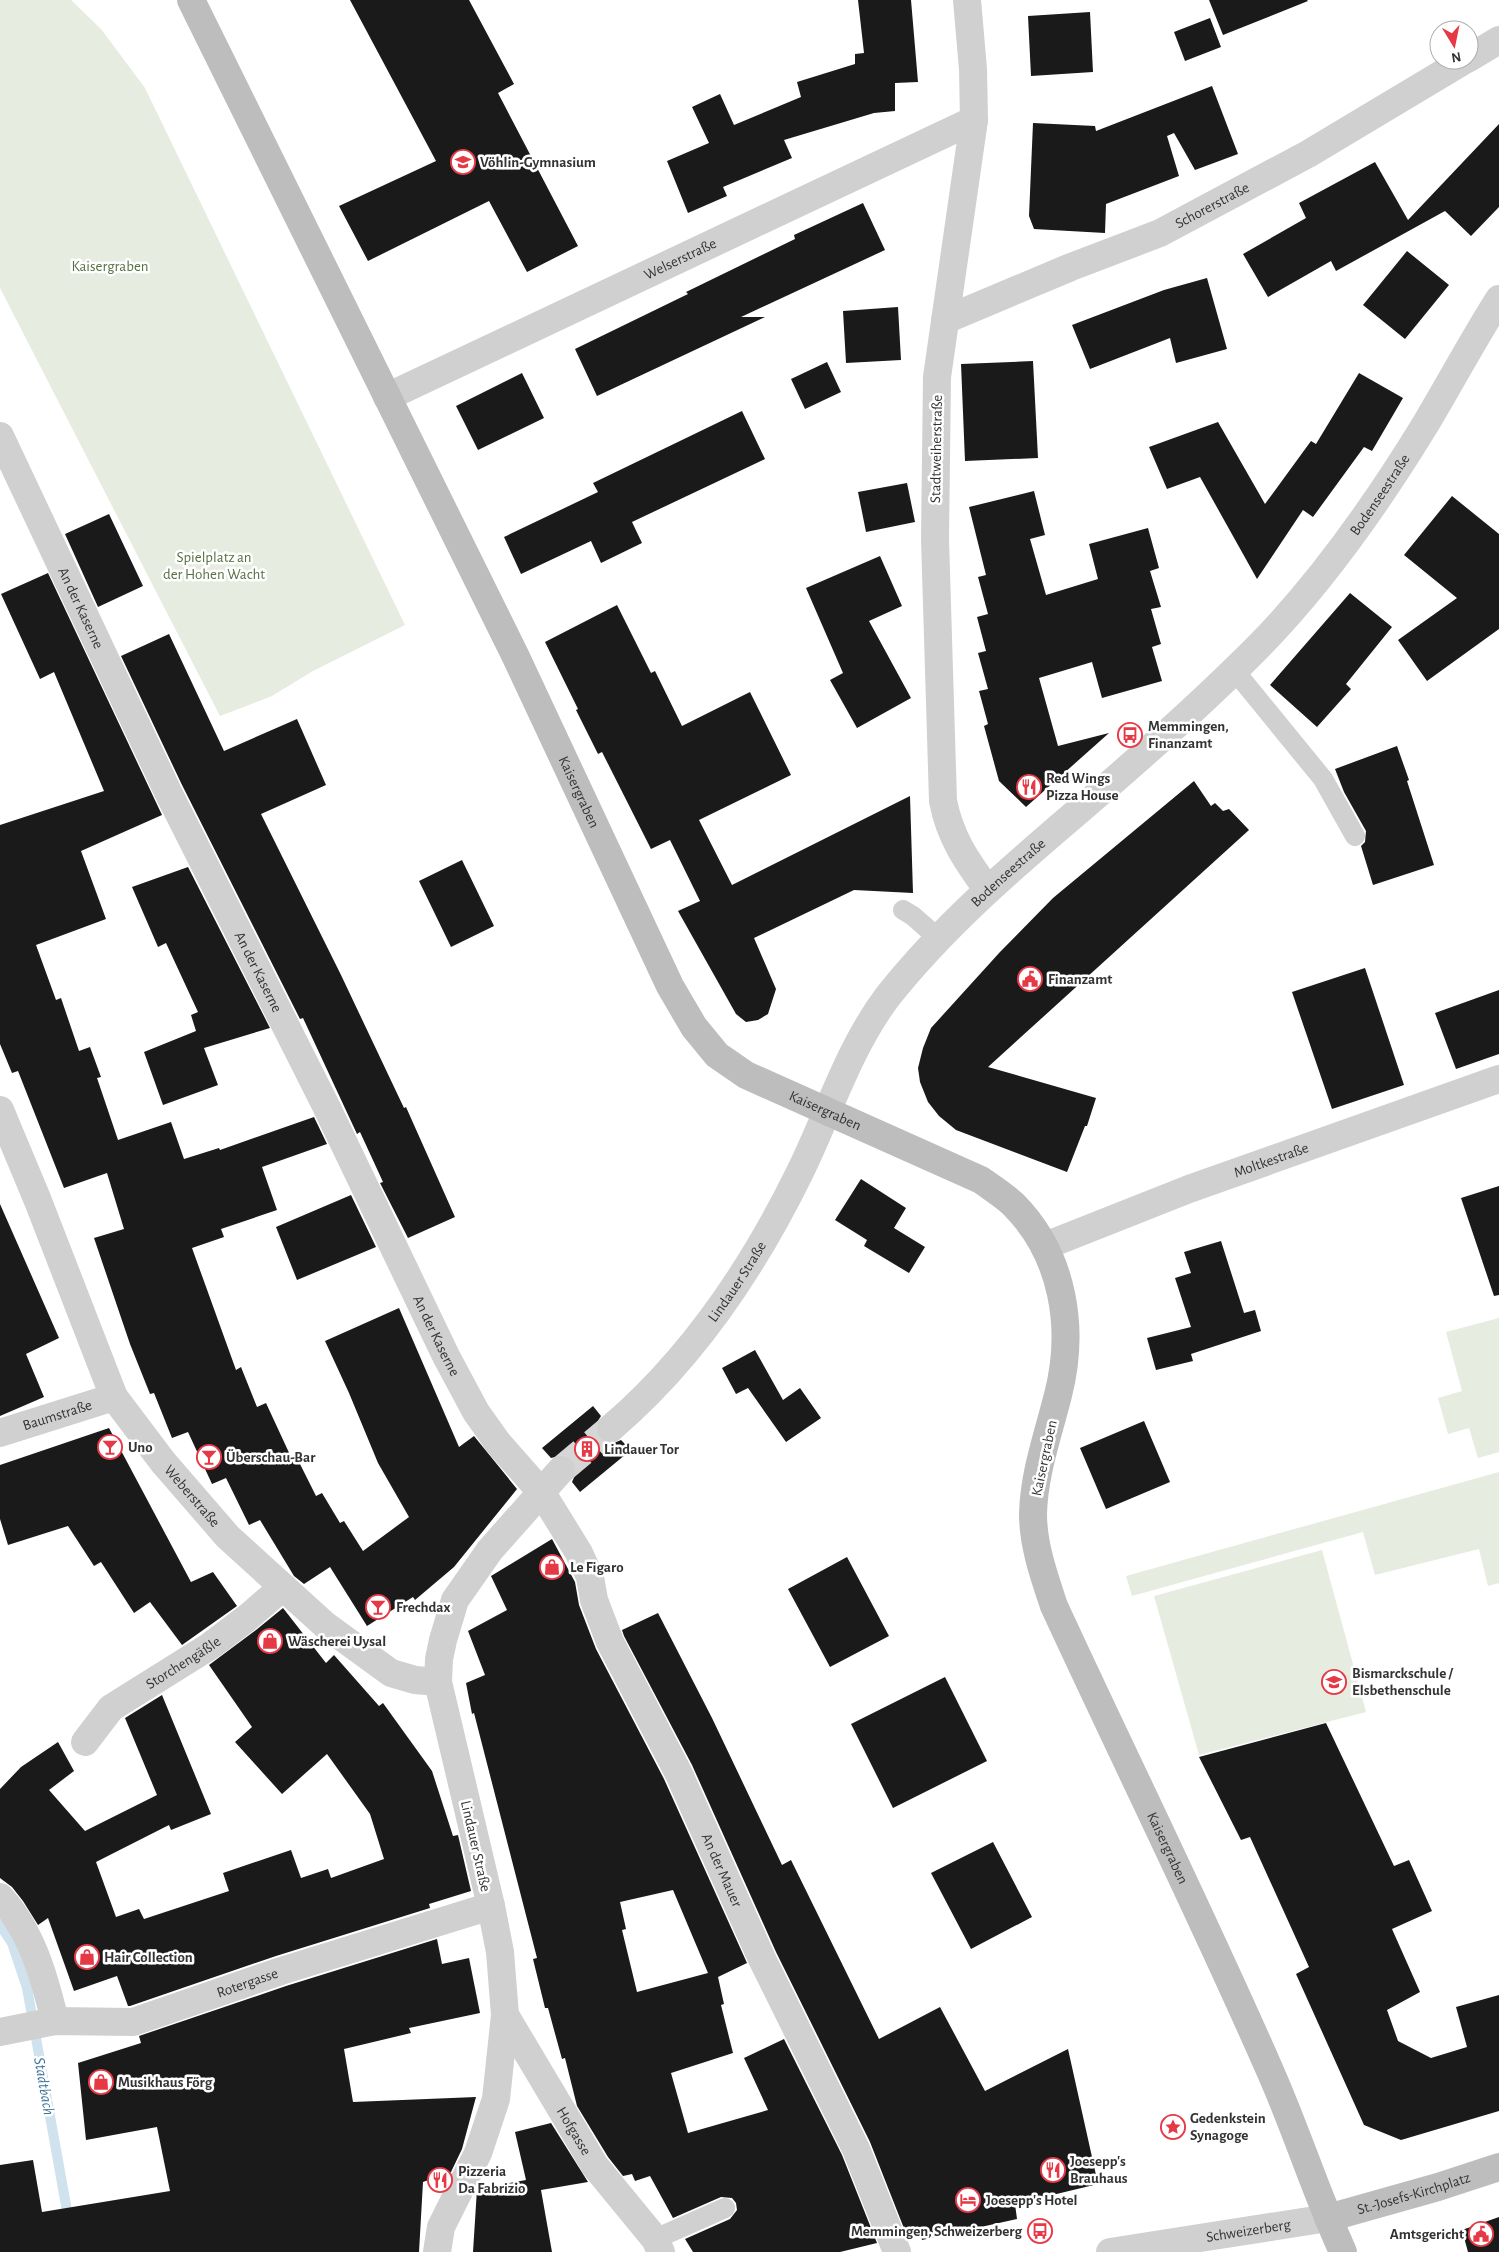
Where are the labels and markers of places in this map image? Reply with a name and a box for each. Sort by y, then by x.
school or university icon: Vöhlin-Gymnasium [450,149,476,175]
place label: Vöhlin-Gymnasium [480,155,596,170]
place label: Memmingen, Finanzamt [1148,719,1229,751]
bus stop icon: Memmingen, Finanzamt [1117,722,1143,748]
place label: Red Wings Pizza House [1046,771,1119,803]
restaurant icon: Red Wings Pizza House [1016,774,1042,800]
public building icon: Finanzamt [1017,966,1043,992]
place label: Finanzamt [1048,972,1112,987]
bar icon: Uno [97,1434,123,1460]
building icon: Lindauer Tor [574,1436,600,1462]
place label: Uno [128,1440,153,1455]
place label: Lindauer Tor [604,1442,680,1457]
bar icon: Überschau-Bar [196,1444,222,1470]
place label: Überschau-Bar [226,1449,316,1465]
shop icon: Le Figaro [539,1554,565,1580]
place label: Le Figaro [570,1560,624,1575]
bar icon: Frechdax [365,1594,391,1620]
place label: Frechdax [396,1600,451,1615]
shop icon: Wäscherei Uysal [257,1628,283,1654]
place label: Wäscherei Uysal [288,1634,386,1649]
place label: Bismarckschule / Elsbethenschule [1352,1666,1454,1698]
school or university icon: Bismarckschule / Elsbethenschule [1321,1669,1347,1695]
shop icon: Hair Collection [74,1944,100,1970]
place label: Hair Collection [104,1950,193,1965]
shop icon: Musikhaus Förg [88,2069,114,2095]
place label: Musikhaus Förg [118,2075,213,2090]
place label: Gedenkstein Synagoge [1190,2111,1266,2143]
place icon: Gedenkstein Synagoge [1160,2114,1186,2140]
place label: Joesepp's Brauhaus [1070,2154,1128,2186]
restaurant icon: Joesepp's Brauhaus [1040,2157,1066,2183]
place label: Pizzeria Da Fabrizio [458,2164,526,2196]
restaurant icon: Pizzeria Da Fabrizio [427,2167,453,2193]
hotel icon: Joesepp's Hotel [955,2187,981,2213]
place label: Joesepp's Hotel [986,2193,1078,2208]
bus stop icon: Memmingen, Schweizerberg [1027,2218,1053,2244]
public building icon: Amtsgericht [1468,2221,1494,2247]
place label: Memmingen, Schweizerberg [851,2224,1022,2239]
place label: Amtsgericht [1390,2227,1464,2242]

